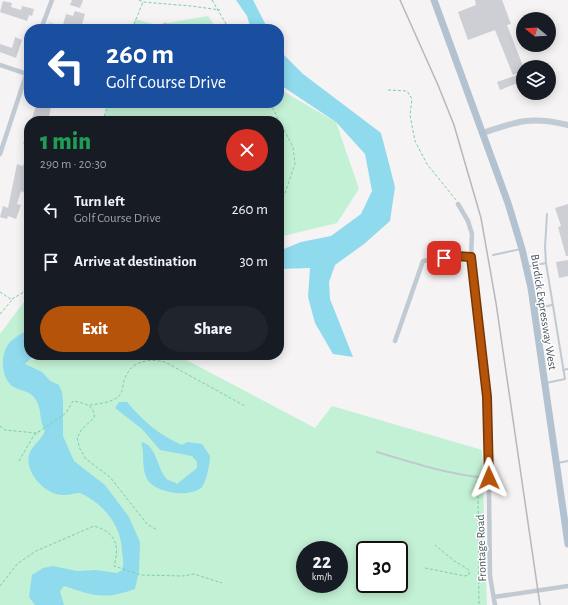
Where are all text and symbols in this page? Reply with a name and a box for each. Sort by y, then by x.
north arrow [516,12,556,52]
map controls [516,12,556,100]
icon: left [40,40,92,92]
text: 260 m [106,41,174,69]
button: layers [516,60,556,100]
text: Golf Course Drive [106,74,226,92]
button: close [226,129,268,171]
text: 1 min [40,130,91,154]
text: 290 m · 20:30 [40,158,107,171]
text: Turn left [74,194,125,209]
icon: left [40,199,62,221]
text: 260 m [232,202,268,217]
text: Golf Course Drive [74,212,161,225]
pin [427,241,461,275]
icon: arrive [433,247,455,269]
icon: arrive [40,251,62,273]
street label: Burdick Expressway West [528,253,559,371]
text: Arrive at destination [74,254,197,269]
text: 30 m [239,254,268,269]
button: Exit [40,306,150,352]
button: Share [158,306,268,352]
position arrow [468,457,510,499]
street label: Frontage Road [474,514,488,582]
speed limit sign: 30 [356,541,408,593]
text: 22 [313,552,331,572]
text: km/h [312,572,332,582]

